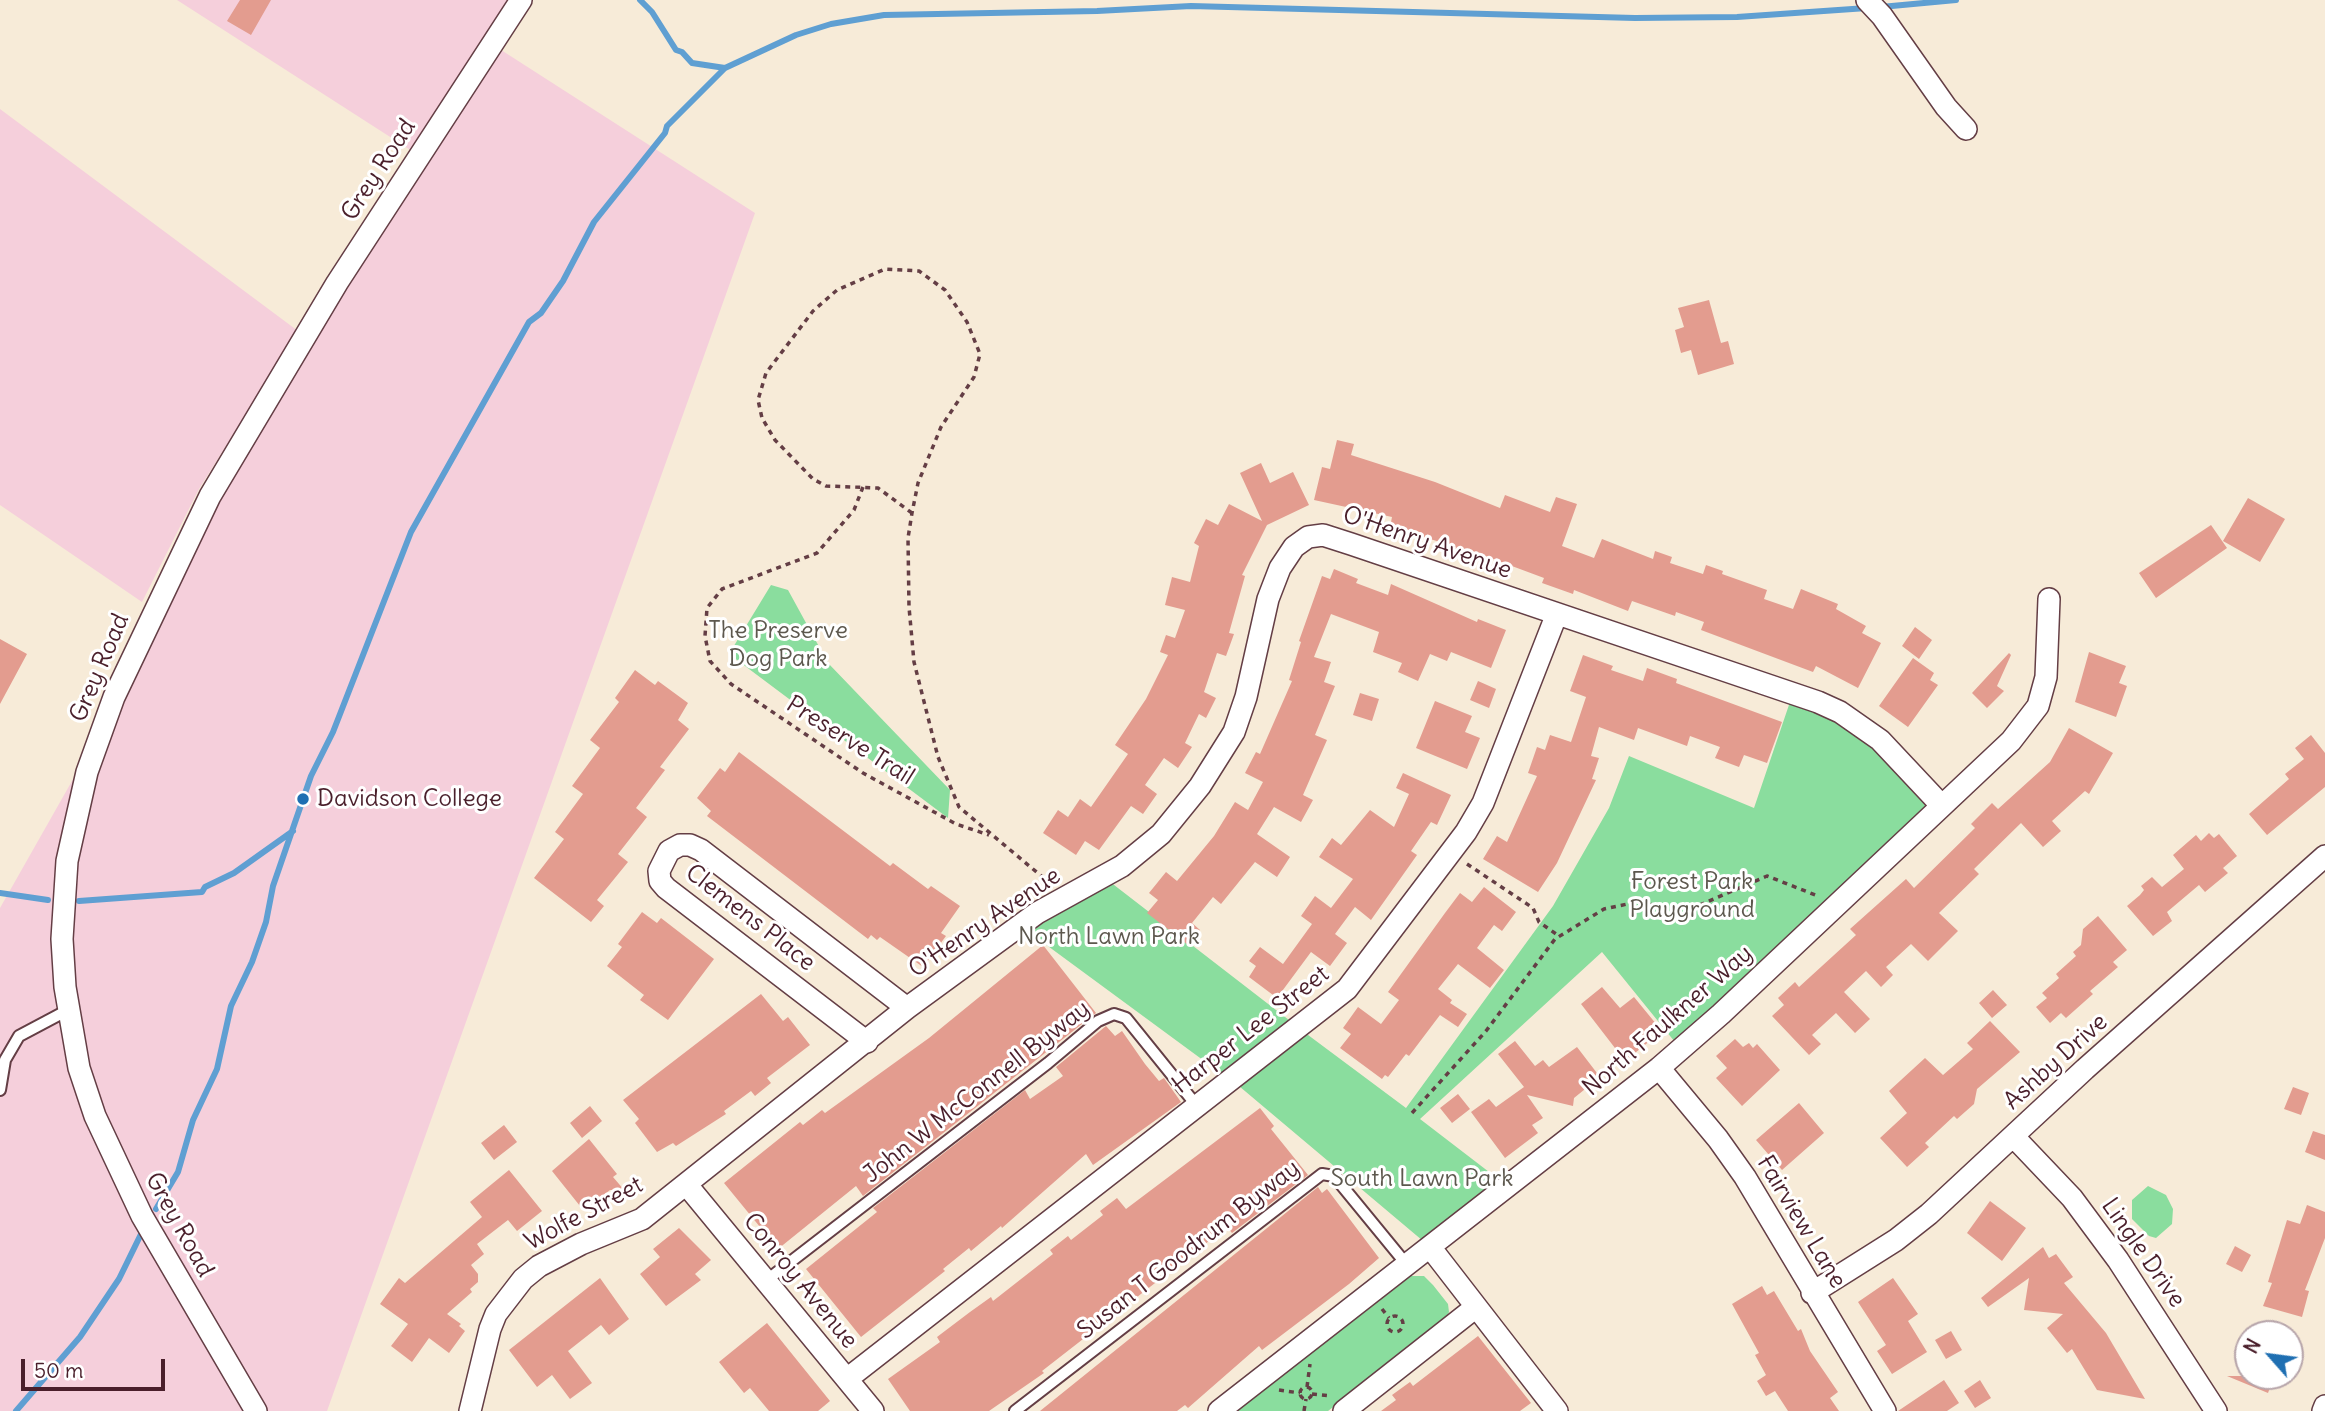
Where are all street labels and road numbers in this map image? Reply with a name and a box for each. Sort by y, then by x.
street label: Grey Road [336,114,422,226]
street label: O'Henry Avenue [1339,501,1515,585]
street label: Grey Road [64,609,136,727]
street label: Preserve Trail [781,690,919,792]
street label: Clemens Place [679,858,821,978]
street label: O'Henry Avenue [904,862,1066,984]
street label: North Faulkner Way [1577,939,1759,1103]
street label: Harper Lee Street [1167,960,1335,1100]
street label: John W McConnell Byway [858,995,1096,1189]
street label: Ashby Drive [1998,1008,2114,1116]
street label: Fairview Lane [1750,1151,1852,1293]
street label: Susan T Goodrum Byway [1072,1154,1306,1346]
street label: Grey Road [139,1168,219,1282]
street label: Wolfe Street [520,1171,648,1257]
street label: Lingle Drive [2095,1193,2191,1313]
street label: Conroy Avenue [737,1208,863,1354]

